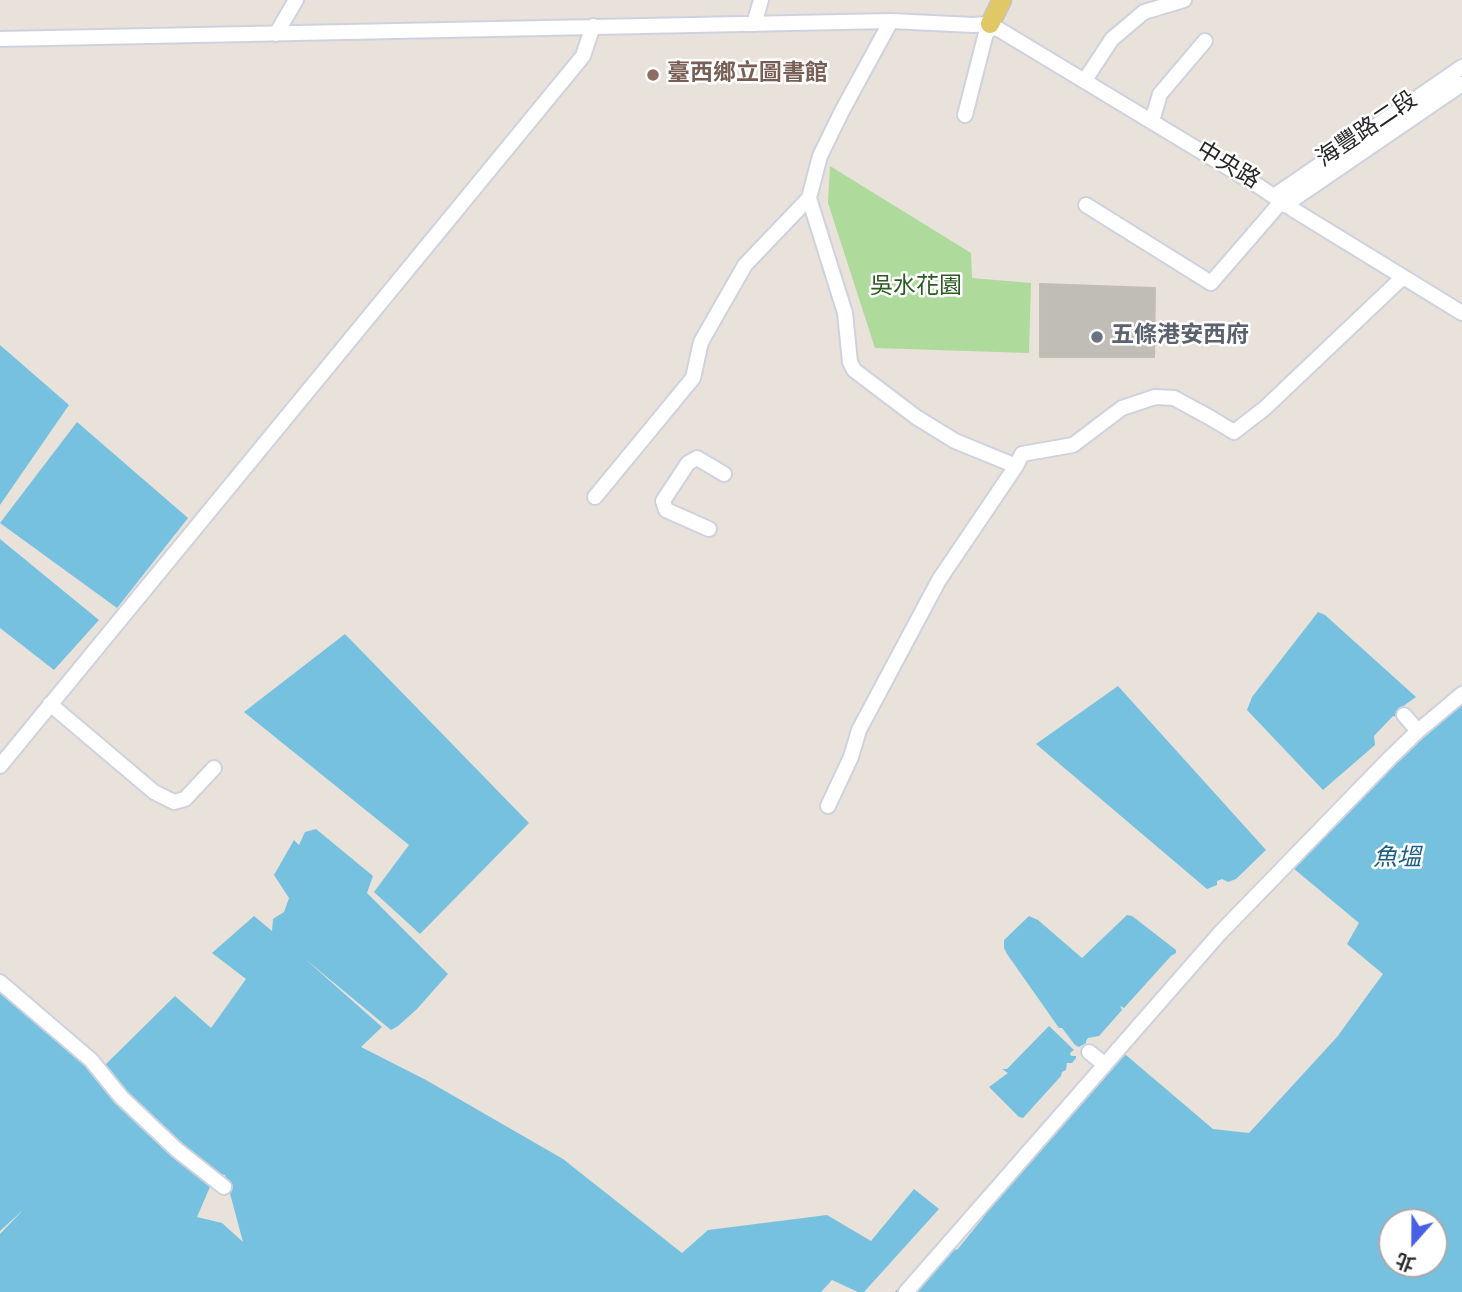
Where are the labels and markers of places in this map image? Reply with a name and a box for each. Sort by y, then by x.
place label: 臺西鄉立圖書館 [667,61,828,89]
marker: 臺西鄉立圖書館 [645,67,661,83]
place label: 五條港安西府 [1111,323,1249,351]
marker: 五條港安西府 [1089,329,1105,345]

